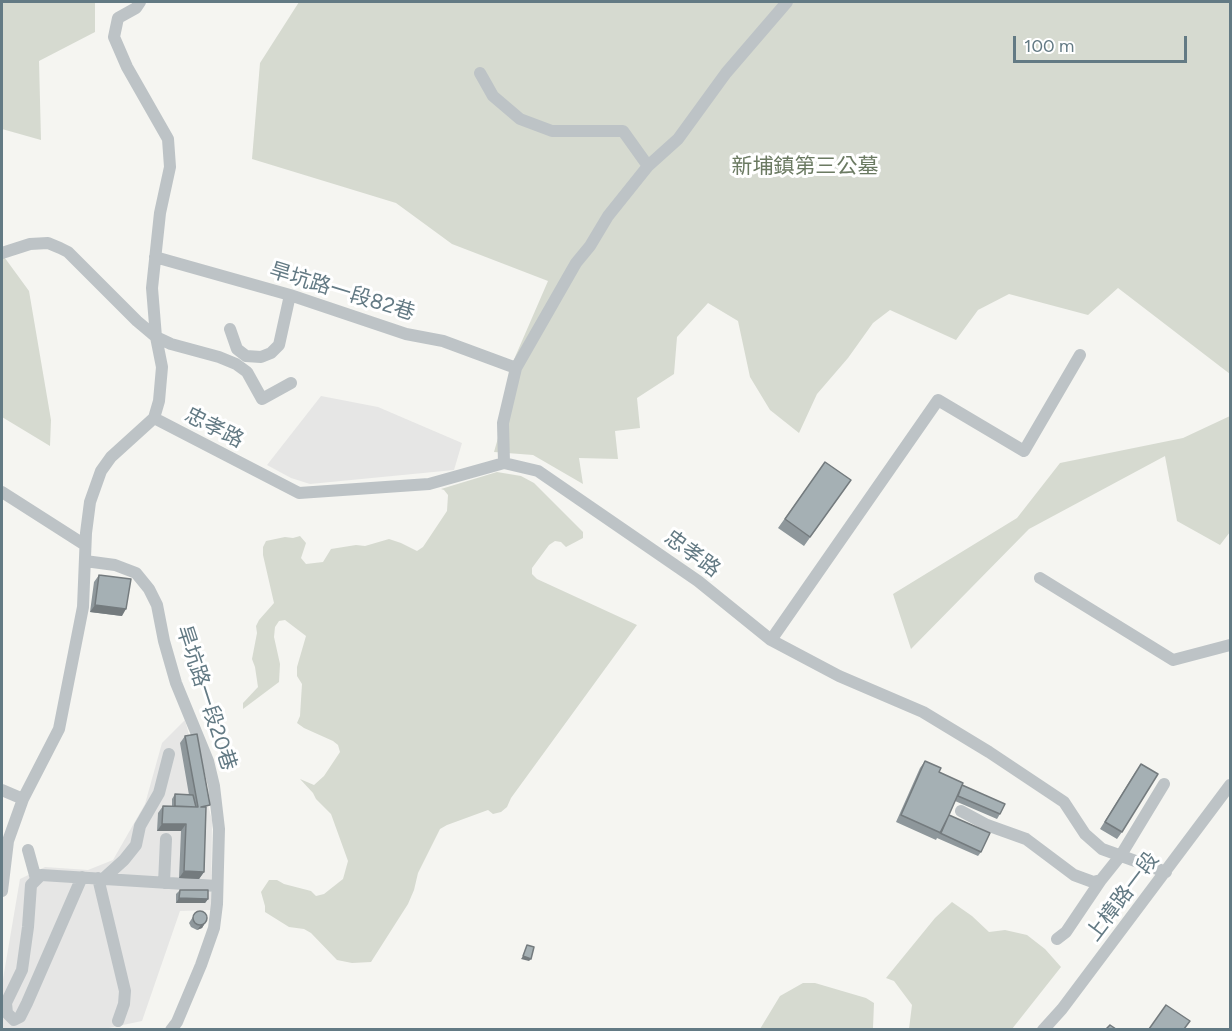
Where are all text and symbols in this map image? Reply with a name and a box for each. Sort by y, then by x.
scale bar [1016,24,1190,62]
text: 100 m [1024,35,1074,57]
park label: 新埔鎮第三公墓 [732,154,878,180]
street label: 旱坑路一段82巷 [266,258,418,326]
street label: 忠孝路 [180,402,248,454]
street label: 忠孝路 [659,525,725,583]
street label: 旱坑路一段20巷 [171,622,241,774]
street label: 上樟路一段 [1081,847,1165,947]

